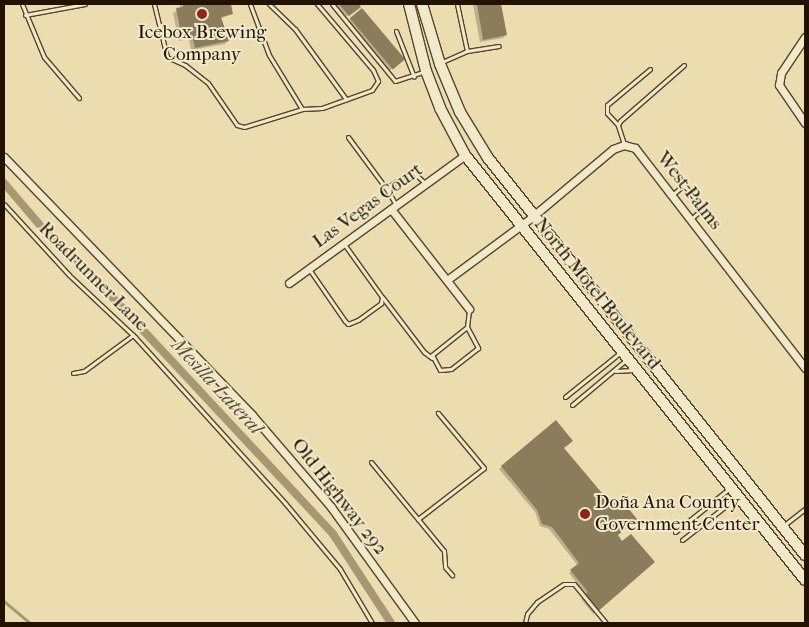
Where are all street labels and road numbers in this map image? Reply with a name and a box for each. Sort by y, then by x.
street label: West Palms [651,147,727,235]
street label: Las Vegas Court [309,159,427,253]
street label: North Motel Boulevard [529,214,665,374]
street label: Roadrunner Lane [34,218,152,336]
street label: Old Highway 292 [286,434,392,560]

